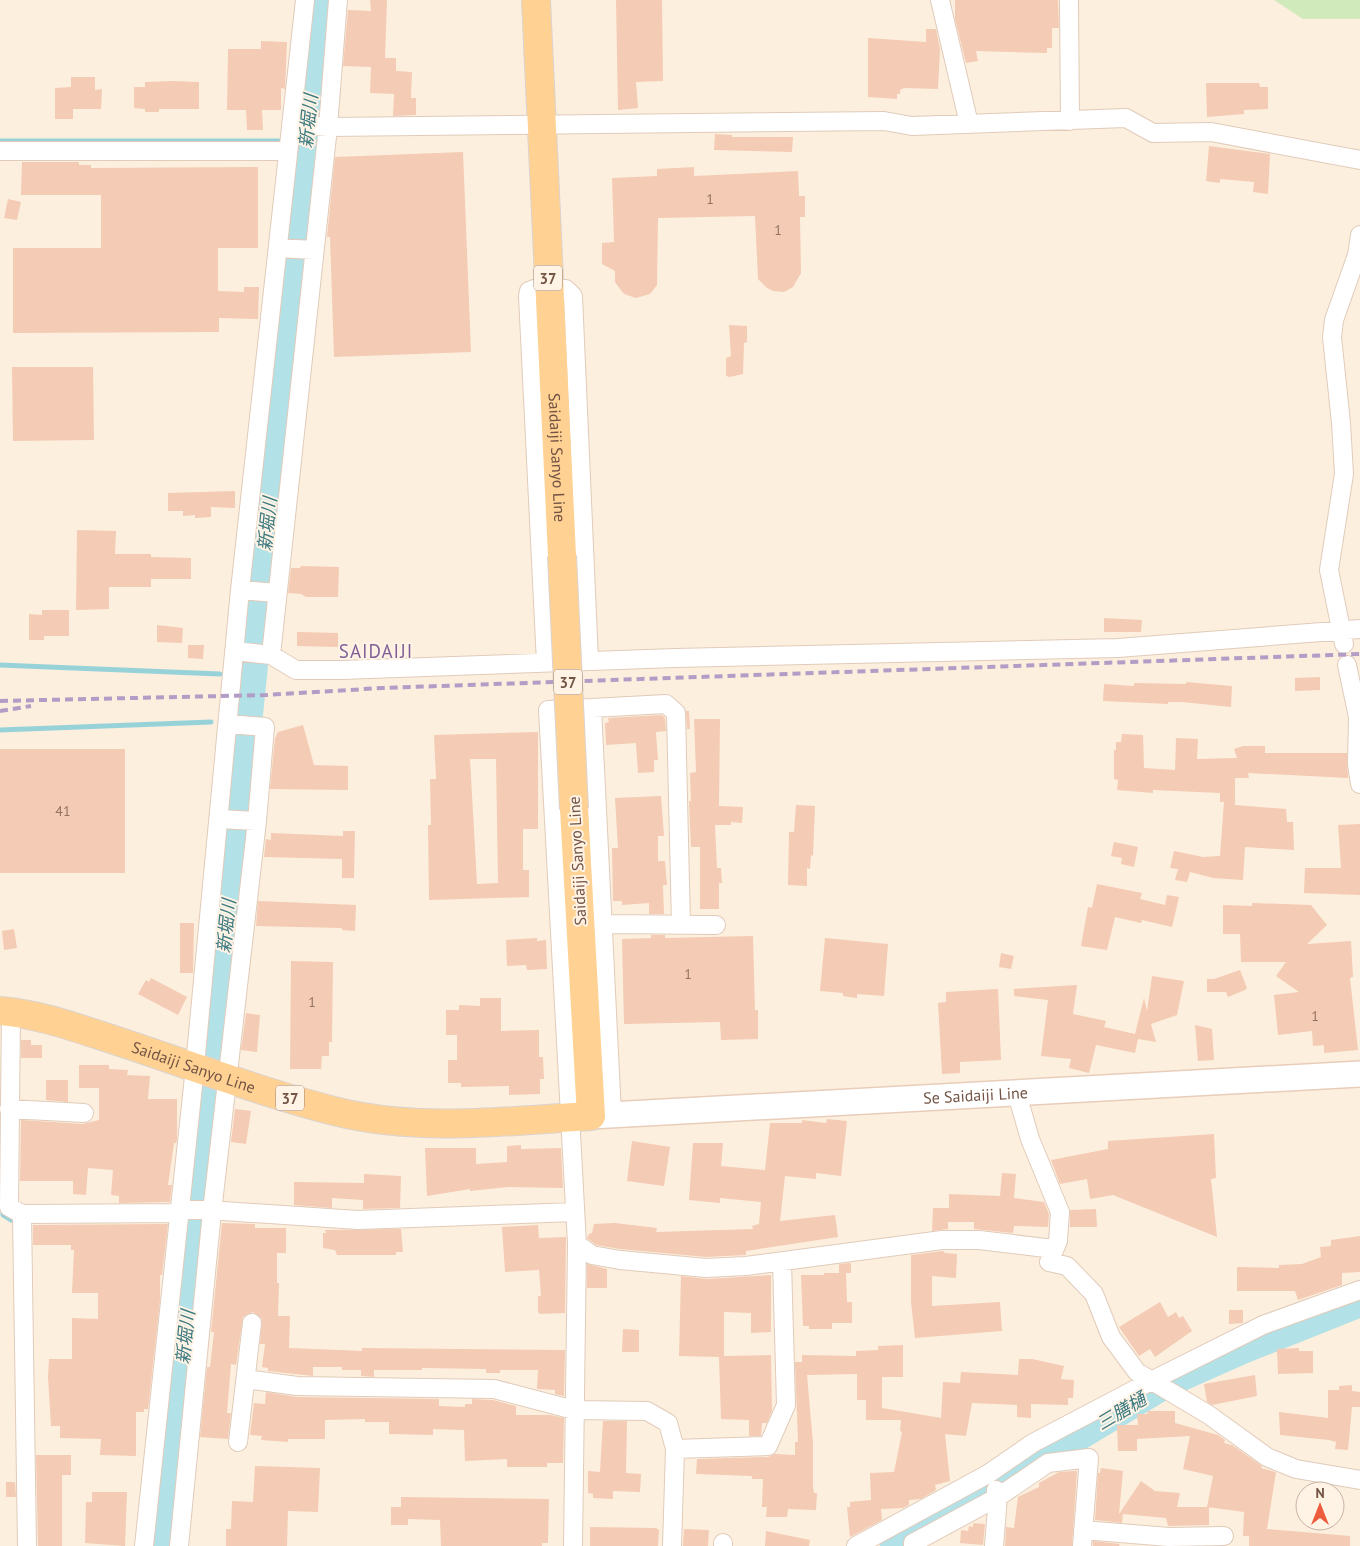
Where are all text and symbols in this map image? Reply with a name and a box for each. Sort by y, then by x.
water label: 新堀川 [294,91,322,149]
house number: 1 [706,190,714,208]
house number: 1 [774,221,782,239]
road number: 37 [534,266,562,290]
street label: Saidaiji Sanyo Line [544,392,570,523]
water label: 新堀川 [253,494,281,552]
district label: SAIDAIJI [339,639,413,663]
road number: 37 [554,670,582,694]
street label: Saidaiji Sanyo Line [564,796,590,926]
house number: 41 [55,802,71,820]
water label: 新堀川 [212,896,240,954]
house number: 1 [684,965,692,983]
house number: 1 [308,993,316,1011]
house number: 1 [1311,1007,1319,1025]
street label: Saidaiji Sanyo Line [129,1037,258,1097]
street label: Se Saidaiji Line [923,1082,1028,1108]
road number: 37 [276,1086,304,1110]
water label: 新堀川 [171,1307,199,1365]
water label: 三膳樋 [1092,1386,1153,1435]
north arrow [1295,1481,1345,1531]
text: N [1315,1484,1325,1502]

